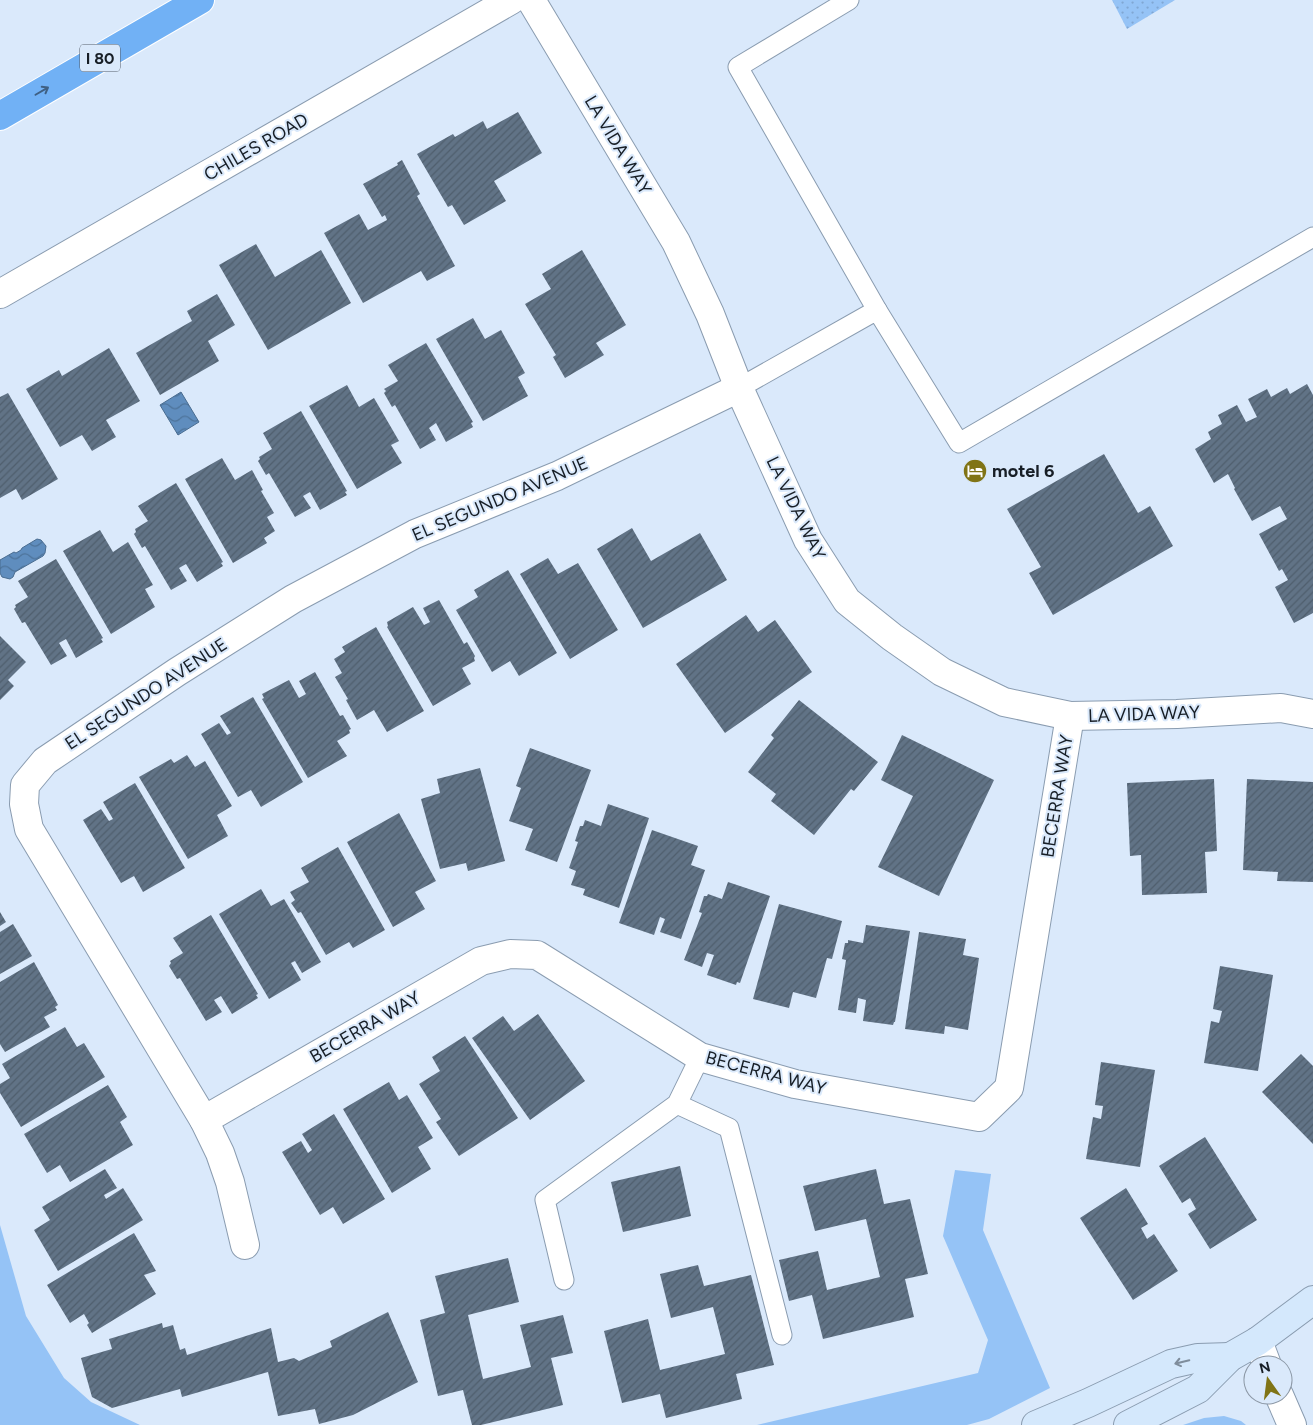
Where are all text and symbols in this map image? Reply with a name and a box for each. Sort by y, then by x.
road number: I 80 [80,44,120,72]
one-way arrow [35,86,49,96]
street label: LA VIDA WAY [580,91,656,199]
street label: CHILES ROAD [200,108,312,186]
street label: EL SEGUNDO AVENUE [409,452,591,546]
street label: LA VIDA WAY [762,453,830,563]
hotel icon: motel 6 [962,458,988,484]
place label: motel 6 [992,460,1054,482]
street label: EL SEGUNDO AVENUE [61,633,231,755]
street label: LA VIDA WAY [1088,701,1200,727]
street label: BECERRA WAY [1036,733,1078,859]
street label: BECERRA WAY [306,986,424,1068]
street label: BECERRA WAY [703,1046,829,1100]
north arrow [1243,1355,1293,1405]
one-way arrow [1174,1358,1190,1367]
text: N [1258,1358,1272,1377]

